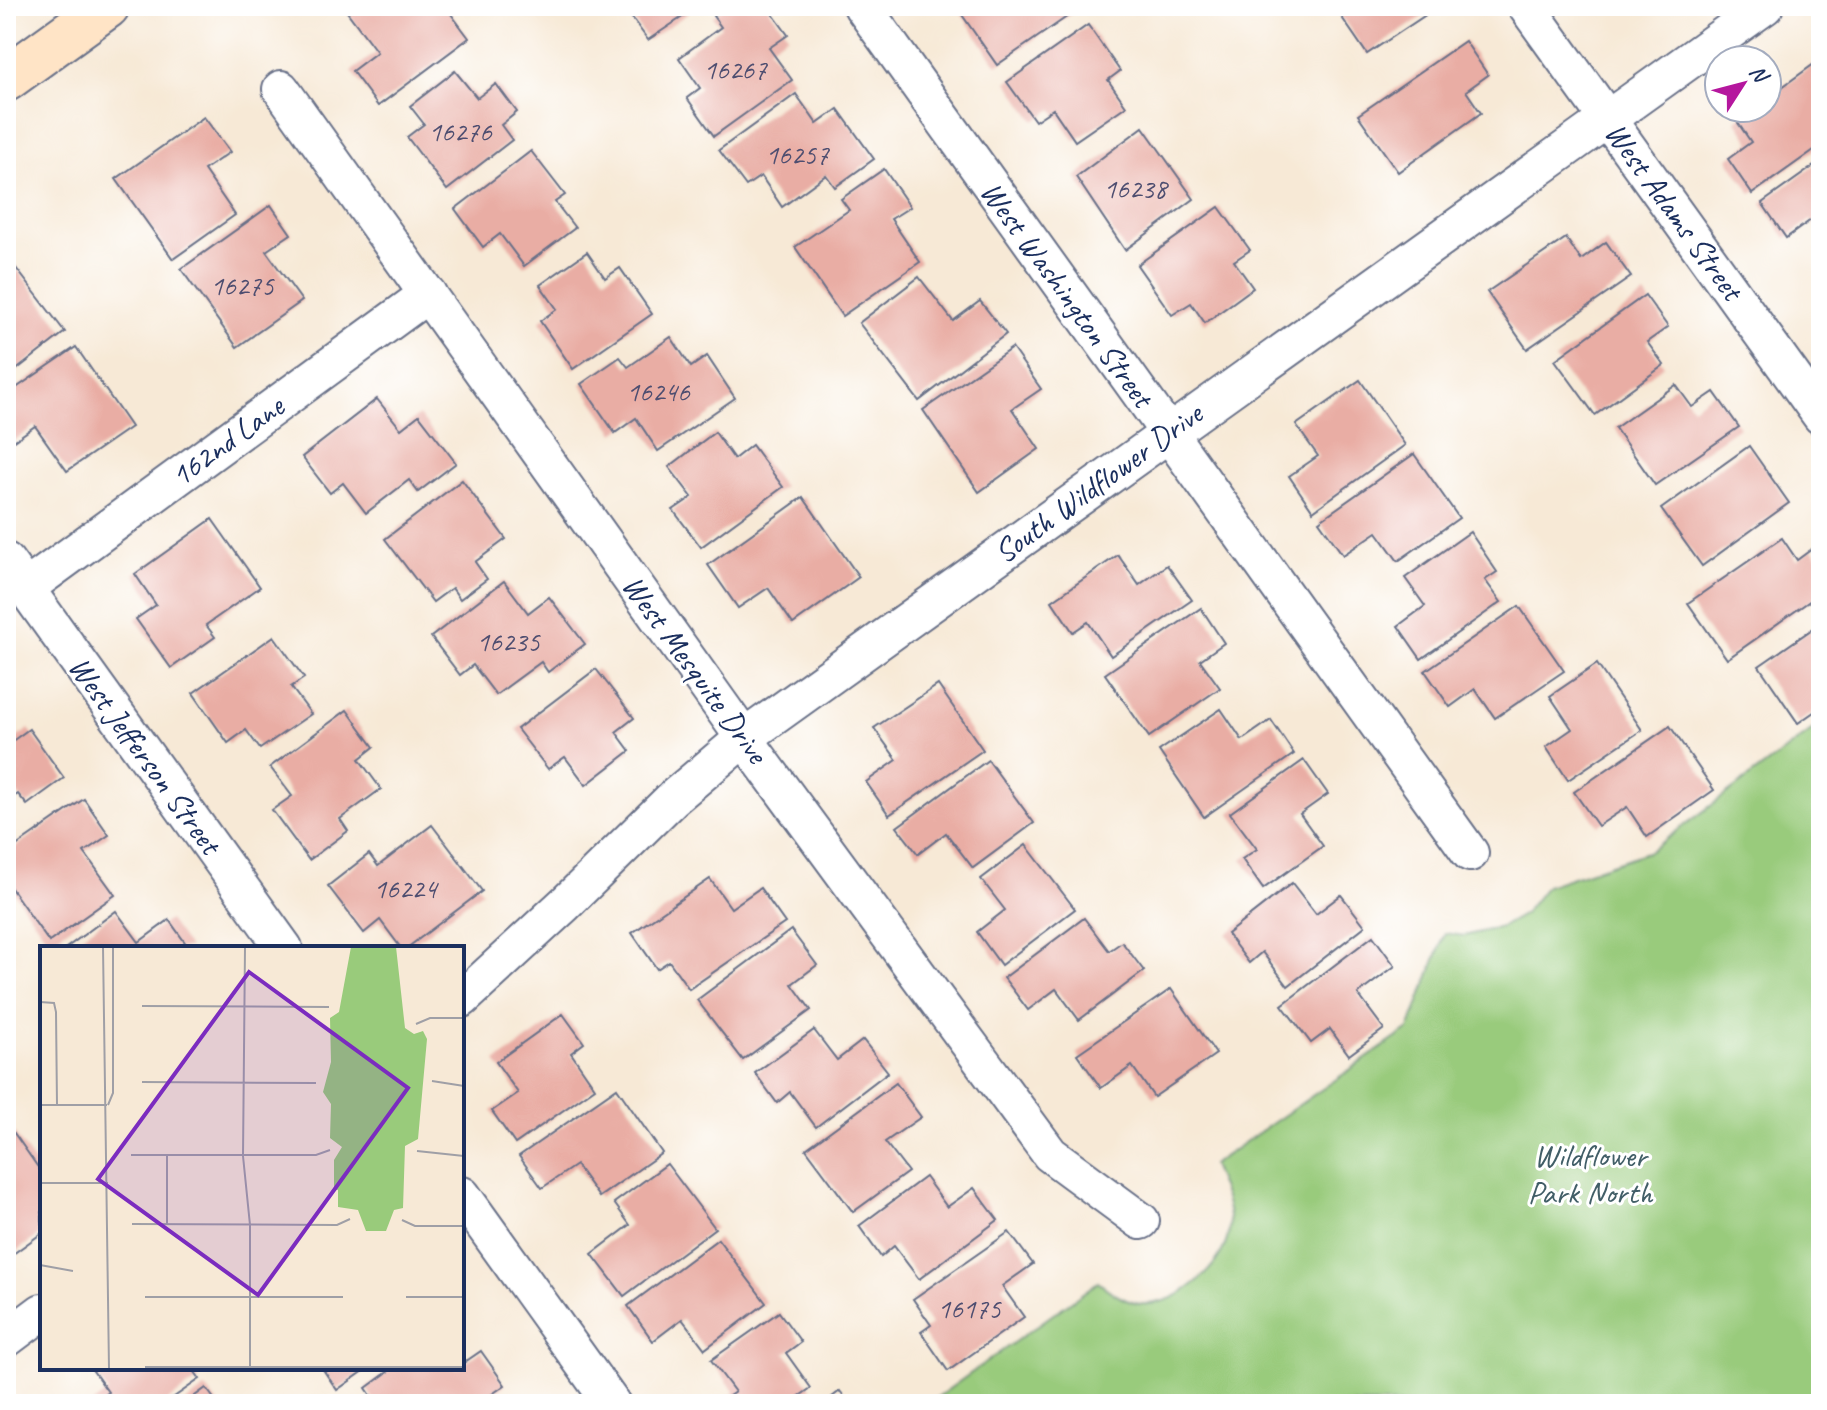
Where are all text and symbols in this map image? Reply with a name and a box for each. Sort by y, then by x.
north arrow [1703,44,1783,124]
house number: 16267 [703,52,768,87]
text: N [1743,59,1776,89]
house number: 16276 [428,114,493,149]
street label: West Adams Street [1596,114,1754,311]
house number: 16257 [765,137,830,172]
house number: 16238 [1103,171,1169,206]
street label: West Washington Street [971,173,1165,418]
house number: 16275 [210,268,275,303]
house number: 16246 [626,374,691,409]
street label: 162nd Lane [162,385,294,496]
street label: South Wildflower Drive [986,392,1212,572]
street label: West Mesquite Drive [613,567,779,773]
house number: 16235 [476,624,541,659]
street label: West Jefferson Street [59,648,233,865]
house number: 16224 [373,871,439,906]
inset map [40,946,464,1370]
park label: Wildflower Park North [1528,1135,1654,1213]
house number: 16175 [937,1291,1002,1326]

